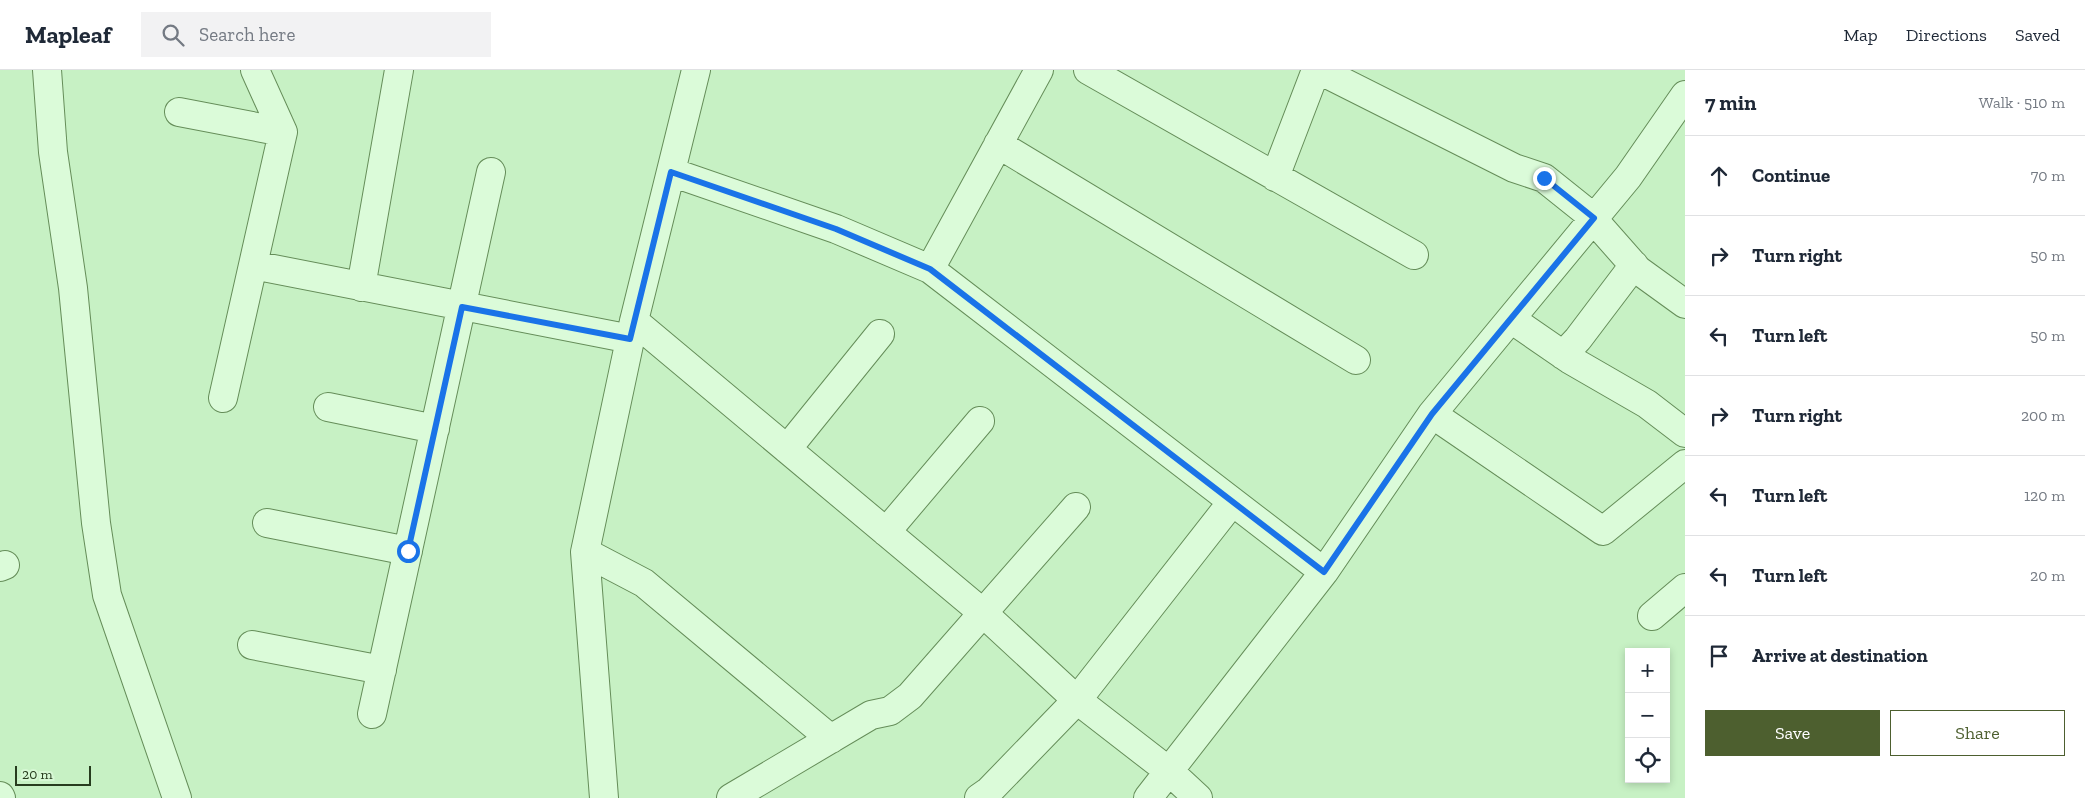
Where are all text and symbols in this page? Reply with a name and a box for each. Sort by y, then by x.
search box [141,12,491,57]
text: Mapleaf [25,20,111,49]
icon: search [159,21,187,49]
text: Search here [199,23,295,46]
text: Map [1843,24,1878,46]
text: Directions [1906,24,1987,46]
text: Saved [2015,24,2060,46]
text: 7 min [1705,90,1756,115]
text: Walk · 510 m [1979,93,2065,112]
icon: ahead [1705,162,1733,190]
text: Continue [1752,164,1830,187]
text: 70 m [2031,166,2065,185]
route end [1533,167,1556,190]
icon: right [1705,242,1733,270]
text: Turn right [1752,244,1842,267]
text: 50 m [2030,246,2065,265]
icon: left [1705,322,1733,350]
text: Turn left [1752,324,1827,347]
text: 50 m [2030,326,2065,345]
icon: right [1705,402,1733,430]
text: Turn right [1752,404,1842,427]
text: 200 m [2021,406,2065,425]
icon: left [1705,482,1733,510]
text: Turn left [1752,484,1827,507]
text: 120 m [2024,486,2065,505]
route start [397,540,420,563]
icon: left [1705,562,1733,590]
text: Turn left [1752,564,1827,587]
text: 20 m [2030,566,2065,585]
icon: arrive [1705,642,1733,670]
text: Arrive at destination [1752,644,1928,667]
map controls [1625,648,1670,783]
button: + [1625,648,1670,693]
button: − [1625,693,1670,738]
button: Save [1705,710,1880,756]
button: Share [1890,710,2065,756]
button: locate [1625,738,1670,783]
scale bar [15,763,91,786]
text: 20 m [22,766,53,783]

